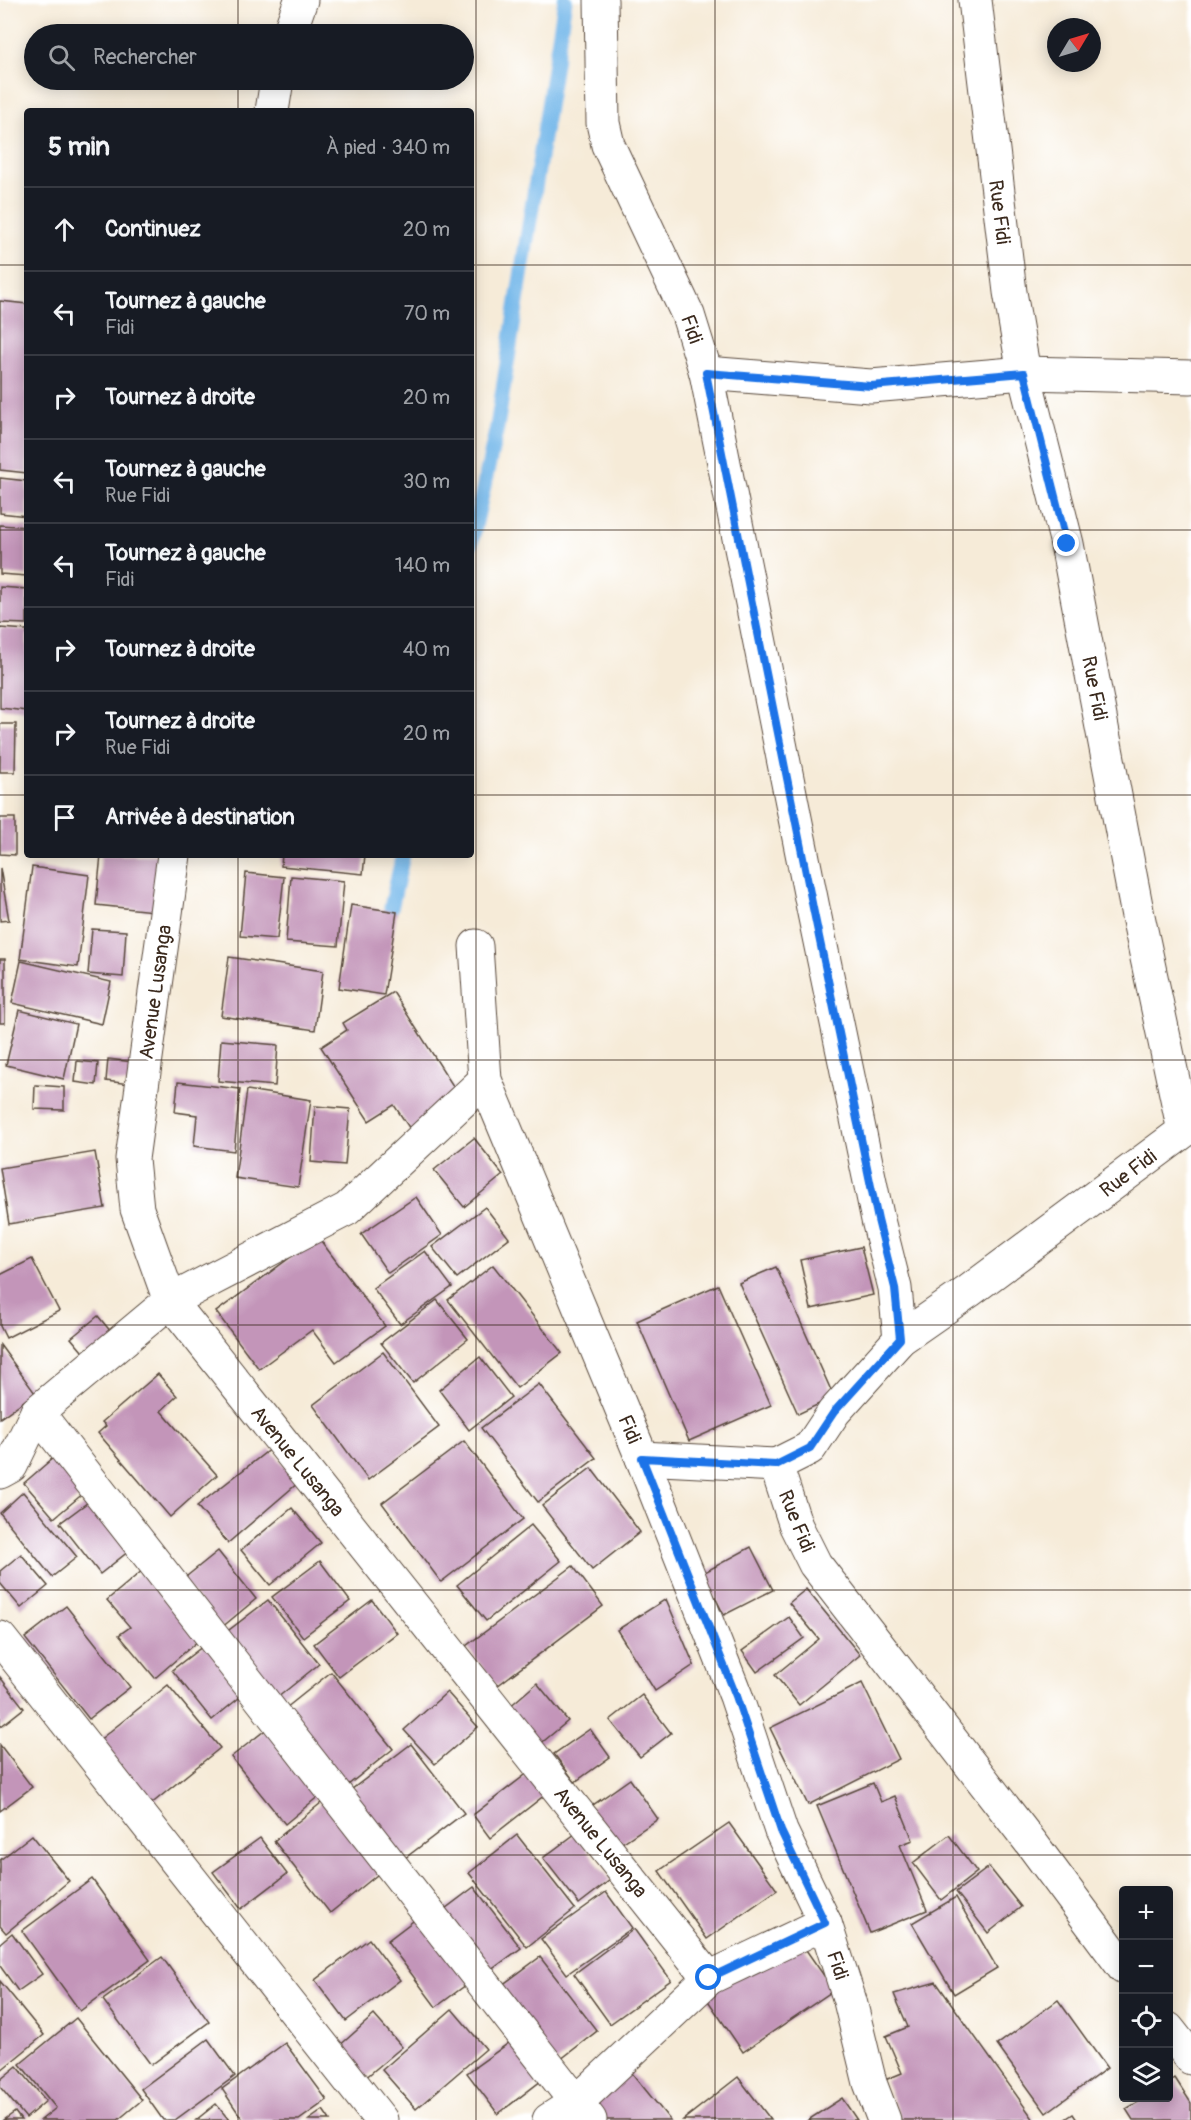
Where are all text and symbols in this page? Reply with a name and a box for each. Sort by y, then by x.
north arrow [1047,18,1101,72]
search box [24,24,474,90]
icon: search [45,41,78,74]
text: Rechercher [93,43,197,71]
text: 5 min [48,131,110,163]
text: À pied · 340 m [326,135,450,160]
street label: Rue Fidi [983,178,1016,246]
icon: ahead [48,213,81,246]
text: Continuez [105,215,201,243]
text: 20 m [403,217,450,242]
text: Tournez à gauche [105,287,266,315]
icon: left [48,297,81,330]
text: 70 m [404,301,450,326]
street label: Fidi [675,311,708,347]
text: Fidi [105,315,134,340]
icon: right [48,381,81,414]
text: Tournez à droite [105,383,255,411]
text: 20 m [403,385,450,410]
text: Tournez à gauche [105,455,266,483]
icon: left [48,465,81,498]
text: 30 m [403,469,450,494]
text: Rue Fidi [105,483,170,508]
route end [1053,530,1079,556]
text: Tournez à gauche [105,539,266,567]
icon: left [48,549,81,582]
text: 140 m [395,553,450,578]
text: Fidi [105,567,134,592]
icon: right [48,633,81,666]
text: Tournez à droite [105,635,255,663]
text: 40 m [403,637,450,662]
street label: Rue Fidi [1076,654,1113,722]
text: Tournez à droite [105,707,255,735]
icon: right [48,717,81,750]
text: 20 m [403,721,450,746]
text: Rue Fidi [105,735,170,760]
icon: arrive [48,801,81,834]
text: Arrivée à destination [105,803,295,831]
street label: Avenue Lusanga [134,923,177,1061]
street label: Rue Fidi [1095,1144,1162,1203]
street label: Avenue Lusanga [245,1401,350,1522]
street label: Fidi [612,1411,647,1447]
street label: Rue Fidi [773,1486,820,1556]
street label: Avenue Lusanga [548,1782,653,1903]
map controls [1119,1886,1173,2102]
button: + [1119,1886,1173,1940]
button: − [1119,1940,1173,1994]
street label: Fidi [821,1948,854,1983]
route start [695,1964,721,1990]
button: locate [1119,1994,1173,2048]
button: layers [1119,2048,1173,2102]

